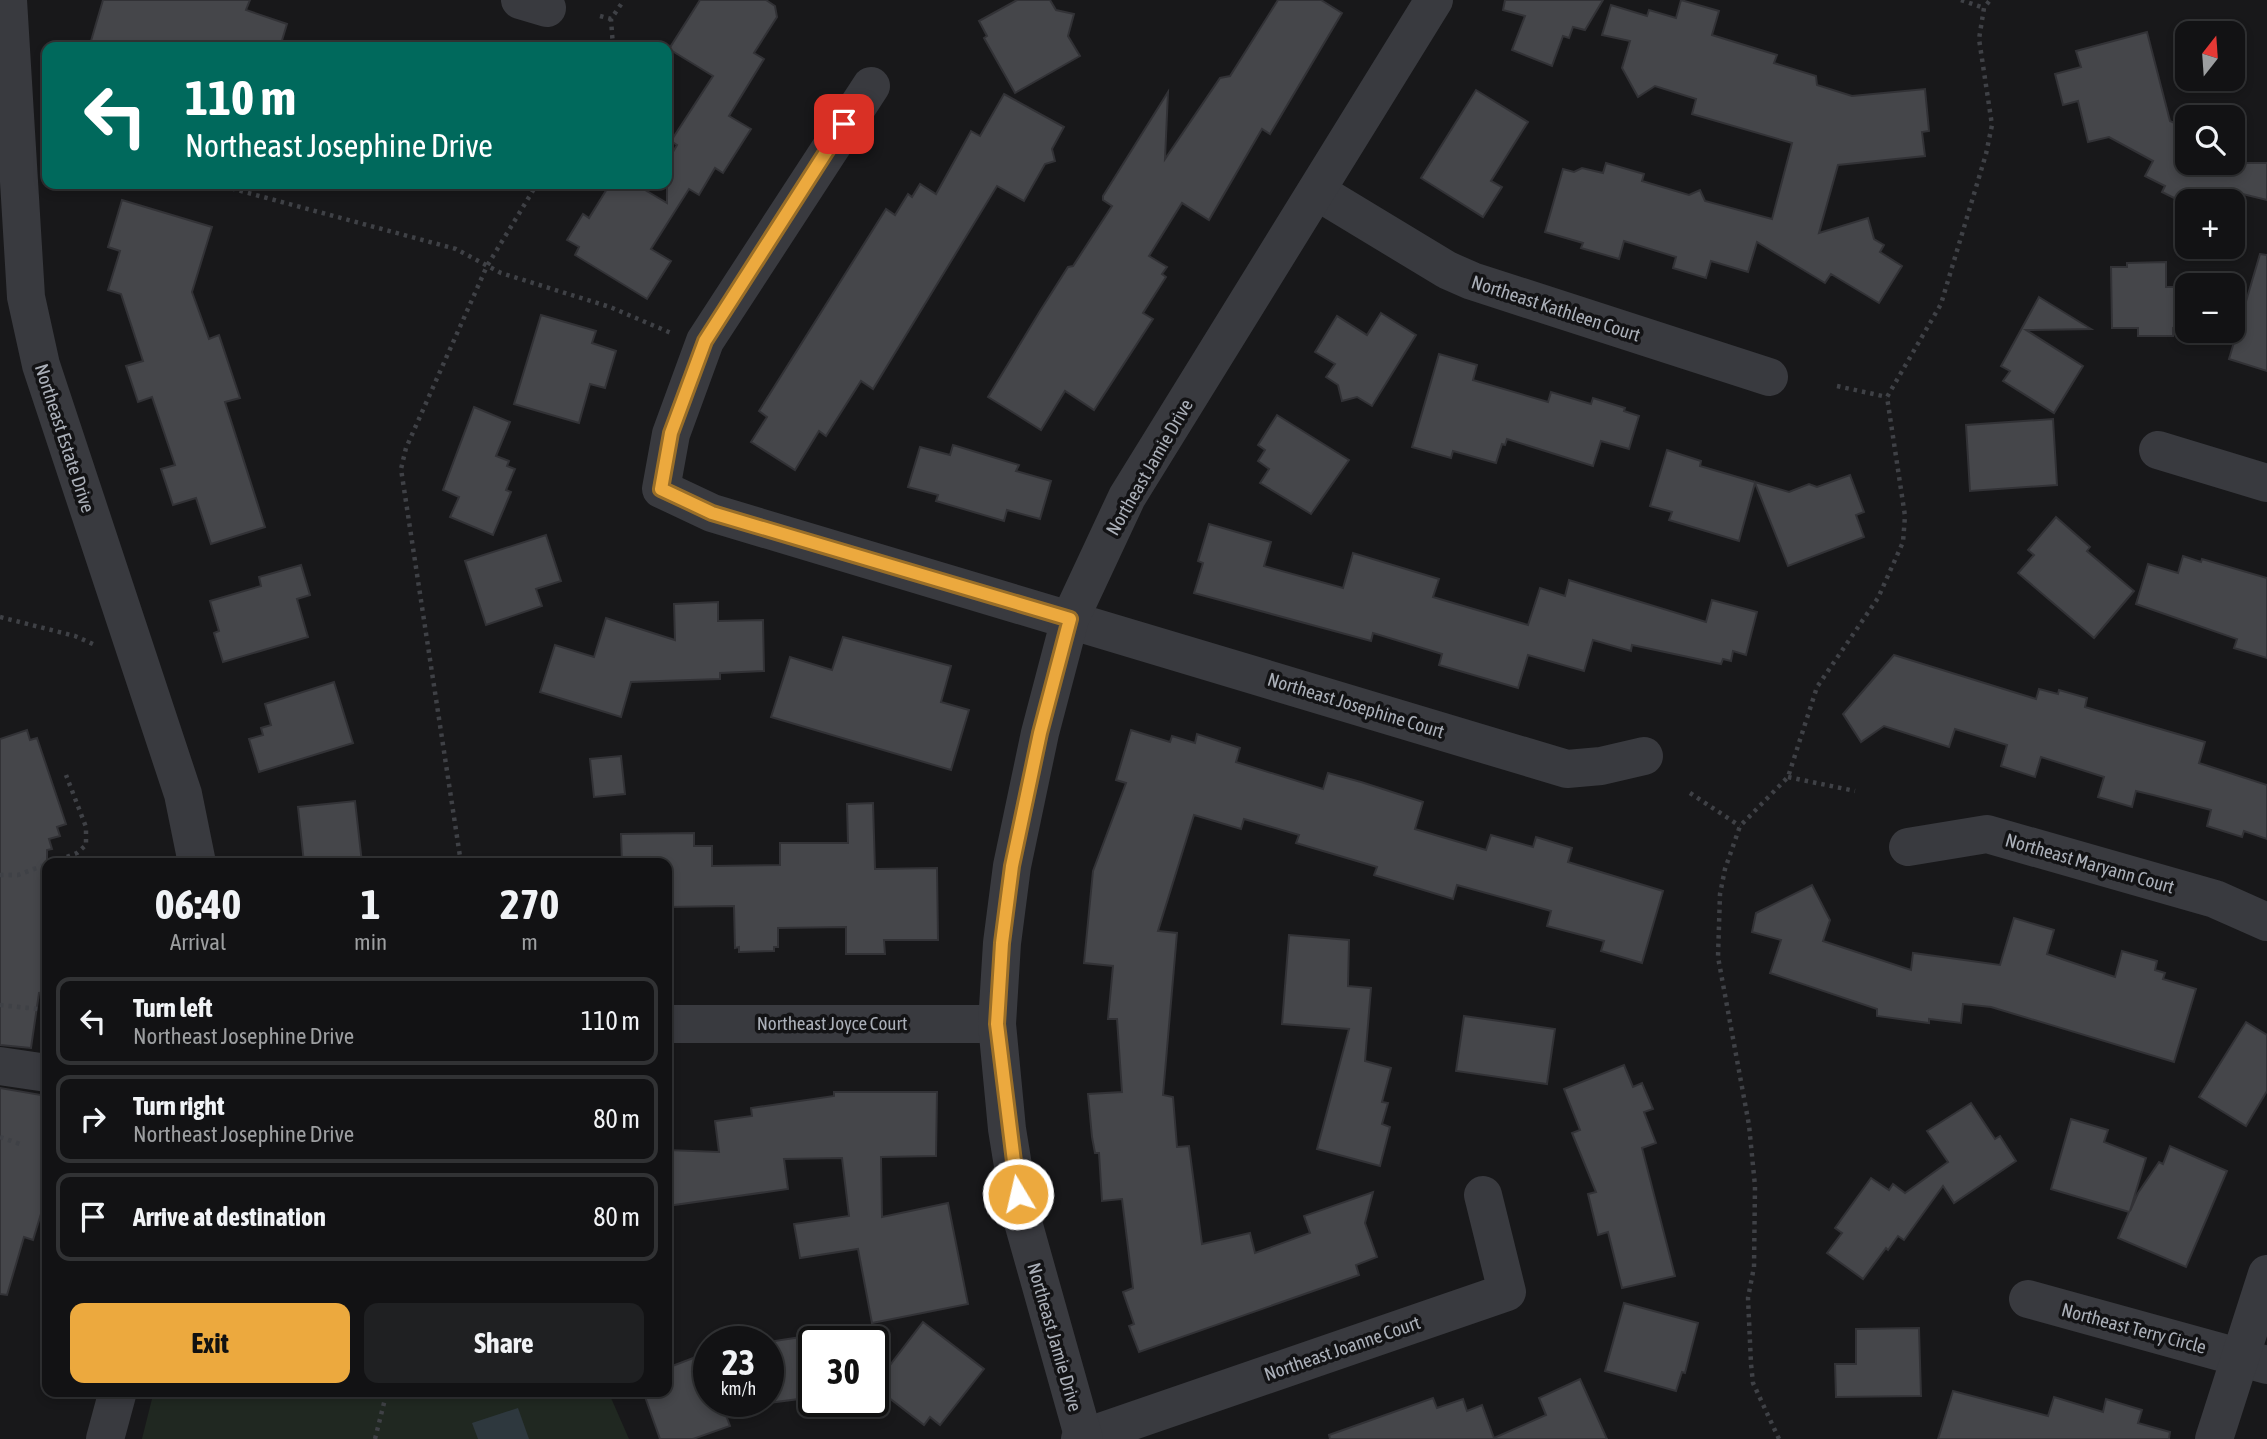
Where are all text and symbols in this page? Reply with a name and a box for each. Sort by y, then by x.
north arrow [2175,21,2245,91]
map controls [2175,21,2245,343]
text: 110 m [185,69,296,125]
icon: left [70,70,161,161]
pin [814,94,874,154]
icon: arrive [825,105,863,143]
button: search [2175,105,2245,175]
text: Northeast Josephine Drive [185,127,493,164]
button: + [2175,189,2245,259]
street label: Northeast Kathleen Court [1469,270,1643,346]
button: − [2175,273,2245,343]
street label: Northeast Estate Drive [31,361,99,515]
street label: Northeast Jamie Drive [1101,395,1197,539]
street label: Northeast Josephine Court [1265,668,1447,742]
street label: Northeast Maryann Court [2003,828,2177,898]
text: 06:40 [155,880,241,928]
text: 1 [361,880,380,928]
text: 270 [500,880,559,928]
text: Arrival [170,929,226,955]
text: min [354,929,387,955]
text: m [521,929,538,955]
text: Turn left [133,993,213,1023]
icon: left [74,1002,112,1040]
text: 110 m [581,1006,640,1036]
street label: Northeast Joyce Court [757,1012,907,1034]
text: Northeast Josephine Drive [133,1023,354,1049]
text: Turn right [133,1091,224,1121]
icon: right [74,1100,112,1138]
text: 80 m [593,1104,640,1134]
text: Northeast Josephine Drive [133,1121,354,1147]
position arrow [981,1157,1055,1231]
icon: arrive [74,1198,112,1236]
text: Arrive at destination [133,1202,326,1232]
text: 80 m [593,1202,640,1232]
street label: Northeast Jamie Drive [1023,1260,1087,1414]
street label: Northeast Terry Circle [2059,1298,2209,1358]
button: Exit [70,1303,350,1383]
button: Share [364,1303,644,1383]
street label: Northeast Joanne Court [1261,1311,1423,1385]
speed limit sign: 30 [798,1326,889,1417]
text: 23 [722,1342,755,1382]
text: km/h [721,1378,756,1399]

